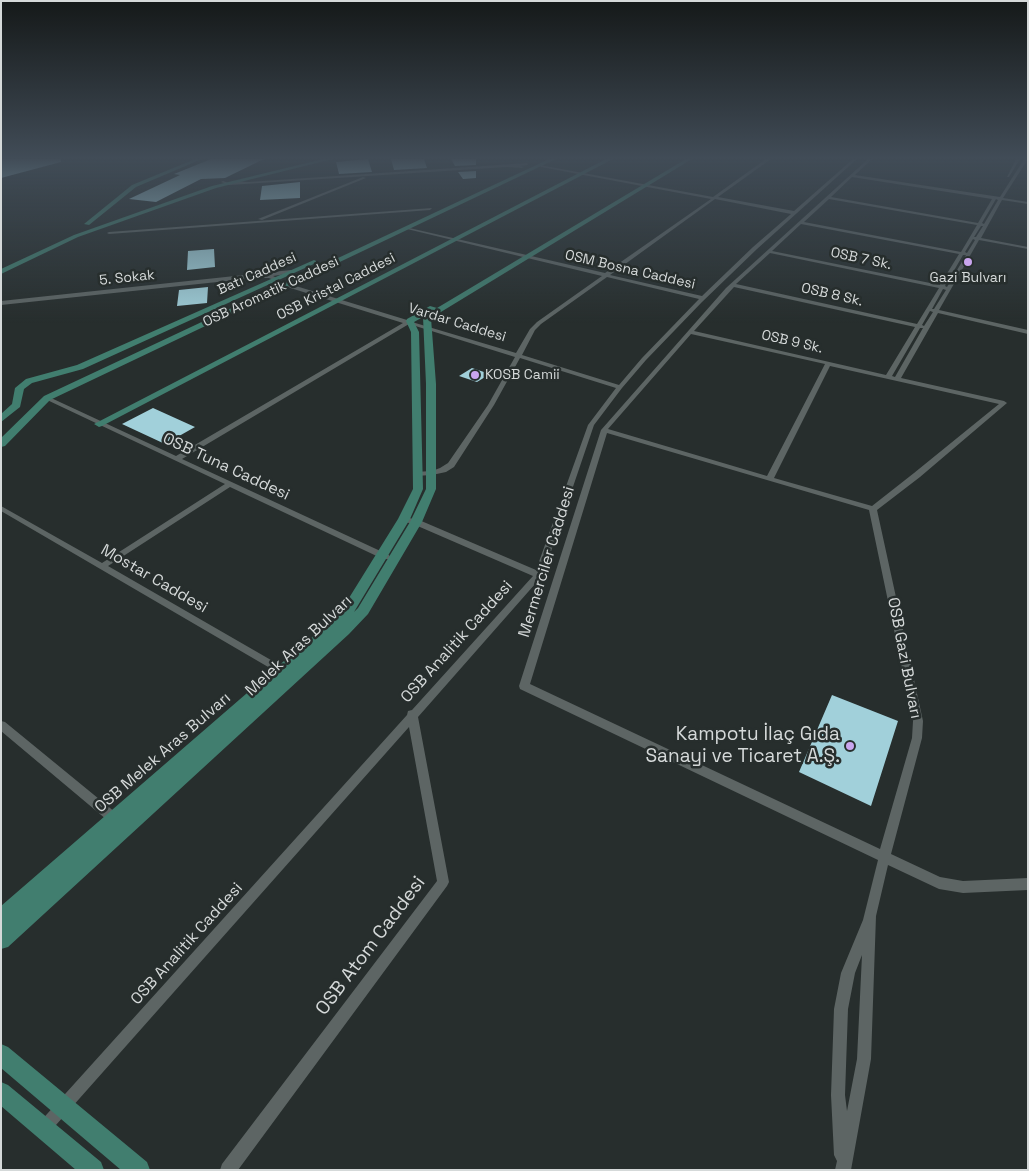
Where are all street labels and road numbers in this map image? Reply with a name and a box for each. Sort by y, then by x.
street label: OSB 7 Sk. [829,244,893,274]
street label: OSM Bosna Caddesi [563,247,697,293]
street label: Batı Caddesi [215,249,299,299]
street label: OSB Kristal Caddesi [274,250,398,324]
street label: OSB Aromatik Caddesi [200,253,342,331]
street label: 5. Sokak [98,267,156,289]
street label: OSB 8 Sk. [800,280,864,310]
street label: Vardar Caddesi [406,300,508,346]
street label: OSB 9 Sk. [760,327,824,357]
street label: OSB Tuna Caddesi [159,429,293,505]
street label: Mermerciler Caddesi [515,484,579,640]
street label: Mostar Caddesi [97,541,211,617]
street label: OSB Analitik Caddesi [397,577,517,707]
street label: Melek Aras Bulvarı [242,592,356,700]
street label: OSB Gazi Bulvarı [883,596,925,720]
street label: OSB Melek Aras Bulvarı [91,689,235,817]
street label: OSB Atom Caddesi [311,872,431,1020]
street label: OSB Analitik Caddesi [127,879,247,1009]

